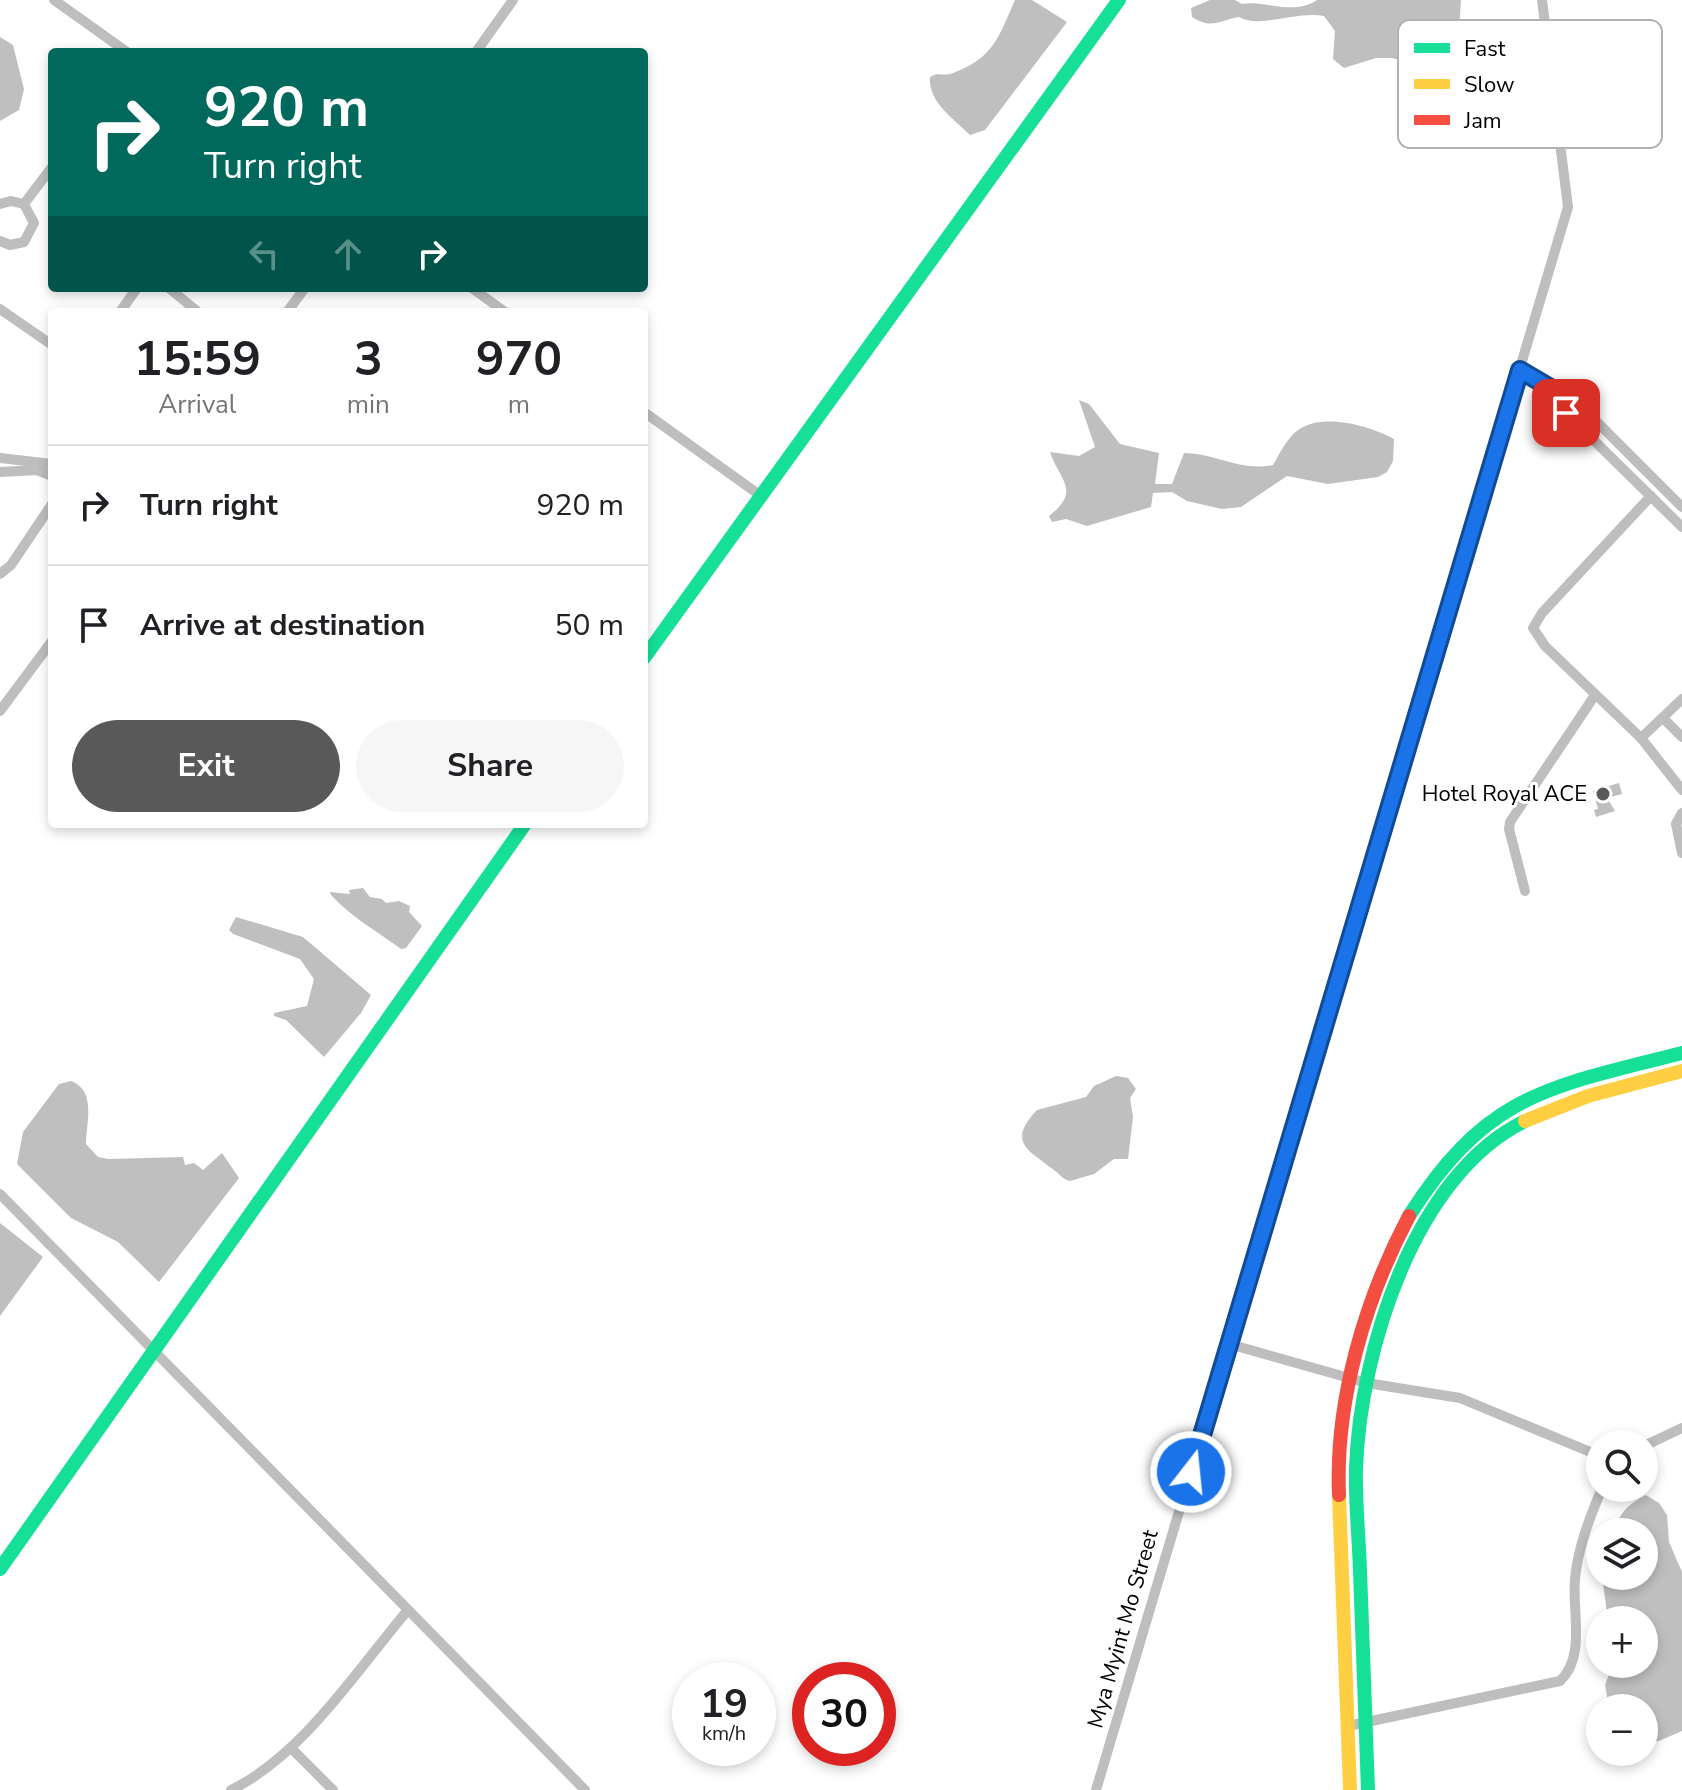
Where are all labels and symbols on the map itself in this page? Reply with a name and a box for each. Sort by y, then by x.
legend [1398,20,1662,148]
text: Fast [1464,34,1506,64]
text: Slow [1464,70,1515,100]
text: Jam [1463,106,1502,136]
pin [1532,379,1600,447]
place label: Hotel Royal ACE [1422,779,1587,809]
marker: Hotel Royal ACE [1594,785,1612,803]
position arrow [1149,1430,1233,1514]
street label: Mya Myint Mo Street [1080,1526,1166,1732]
speed limit sign: 30 [792,1662,896,1766]

